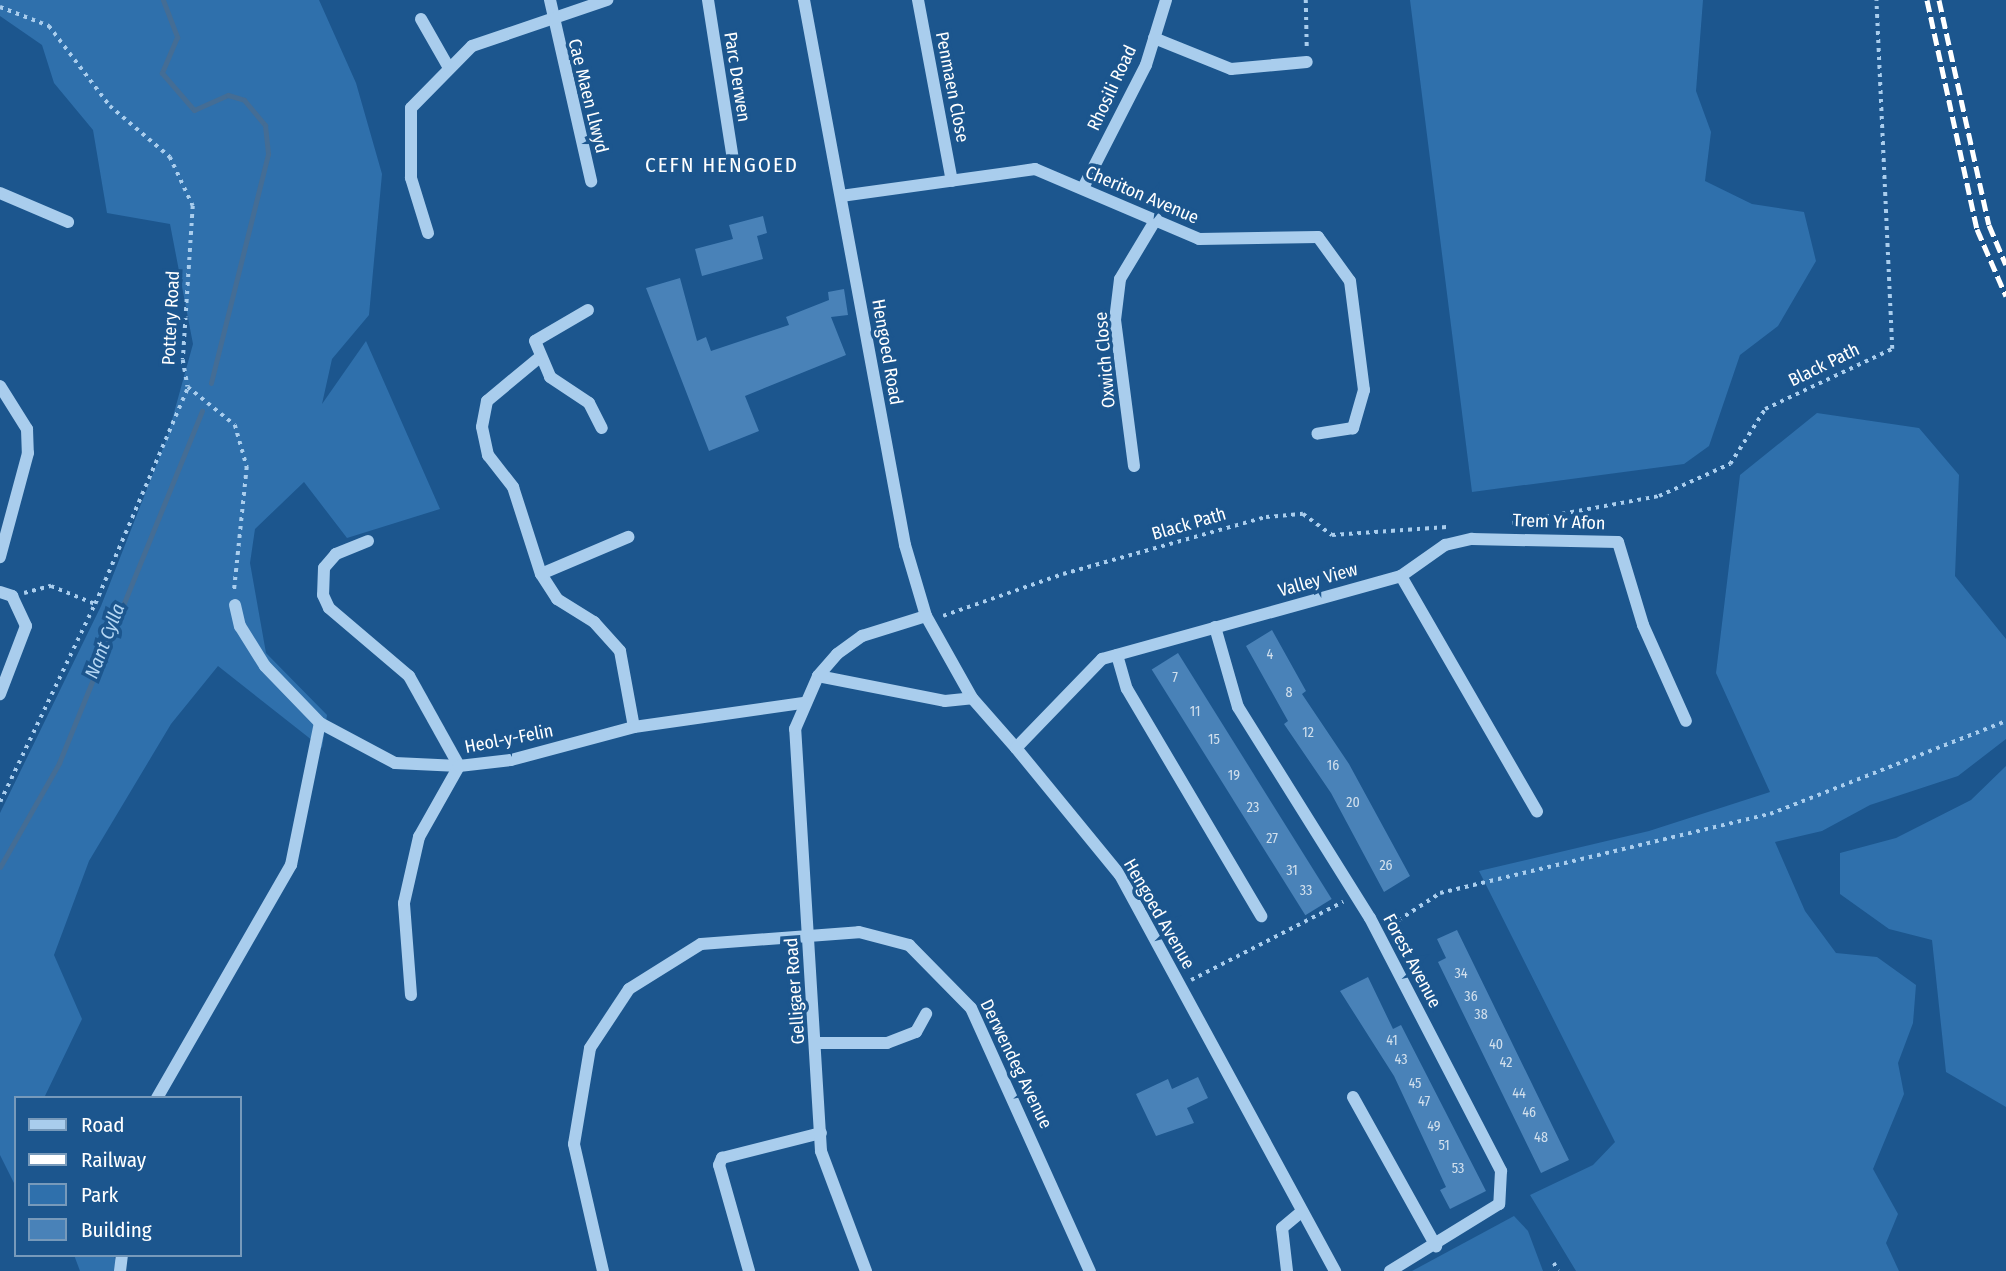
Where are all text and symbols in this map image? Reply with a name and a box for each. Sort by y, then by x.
street label: Parc Derwen [719,30,755,124]
street label: Penmaen Close [931,30,973,144]
street label: Cae Maen Llwyd [563,37,613,155]
street label: Rhosili Road [1083,42,1141,134]
district label: CEFN HENGOED [647,152,797,178]
street label: Cheriton Avenue [1082,161,1202,229]
street label: Pottery Road [158,270,184,366]
street label: Hengoed Road [867,297,907,407]
street label: Oxwich Close [1090,311,1120,409]
street label: Black Path [1785,339,1863,391]
street label: Black Path [1149,503,1229,545]
street label: Trem Yr Afon [1512,510,1606,534]
street label: Valley View [1276,558,1360,602]
water label: Nant Cylla [80,600,130,682]
house number: 4 [1267,647,1273,663]
house number: 7 [1172,670,1178,686]
house number: 8 [1286,685,1292,701]
house number: 11 [1190,704,1200,720]
street label: Heol-y-Felin [463,720,555,758]
house number: 12 [1302,725,1314,741]
house number: 15 [1208,732,1220,748]
house number: 16 [1327,758,1339,774]
house number: 19 [1228,768,1240,784]
house number: 20 [1346,795,1360,811]
house number: 23 [1247,800,1259,816]
house number: 27 [1266,831,1278,847]
street label: Hengoed Avenue [1119,855,1199,973]
house number: 26 [1379,858,1393,874]
house number: 31 [1286,863,1298,879]
house number: 33 [1300,883,1312,899]
street label: Forest Avenue [1378,910,1446,1012]
street label: Gelligaer Road [780,937,810,1045]
house number: 34 [1454,966,1468,982]
house number: 36 [1464,989,1478,1005]
street label: Derwendeg Avenue [975,996,1057,1132]
house number: 38 [1474,1007,1488,1023]
house number: 41 [1386,1033,1398,1049]
house number: 40 [1489,1037,1503,1053]
house number: 43 [1395,1052,1407,1068]
house number: 42 [1500,1055,1512,1071]
house number: 45 [1408,1076,1422,1092]
house number: 44 [1512,1086,1526,1102]
house number: 47 [1418,1094,1430,1110]
legend [14,1096,242,1257]
house number: 46 [1522,1105,1536,1121]
text: Road [81,1112,125,1138]
house number: 49 [1427,1119,1441,1135]
house number: 48 [1534,1130,1548,1146]
house number: 51 [1438,1138,1450,1154]
text: Railway [81,1147,146,1173]
house number: 53 [1452,1161,1464,1177]
text: Park [81,1182,118,1208]
text: Building [81,1217,152,1243]

